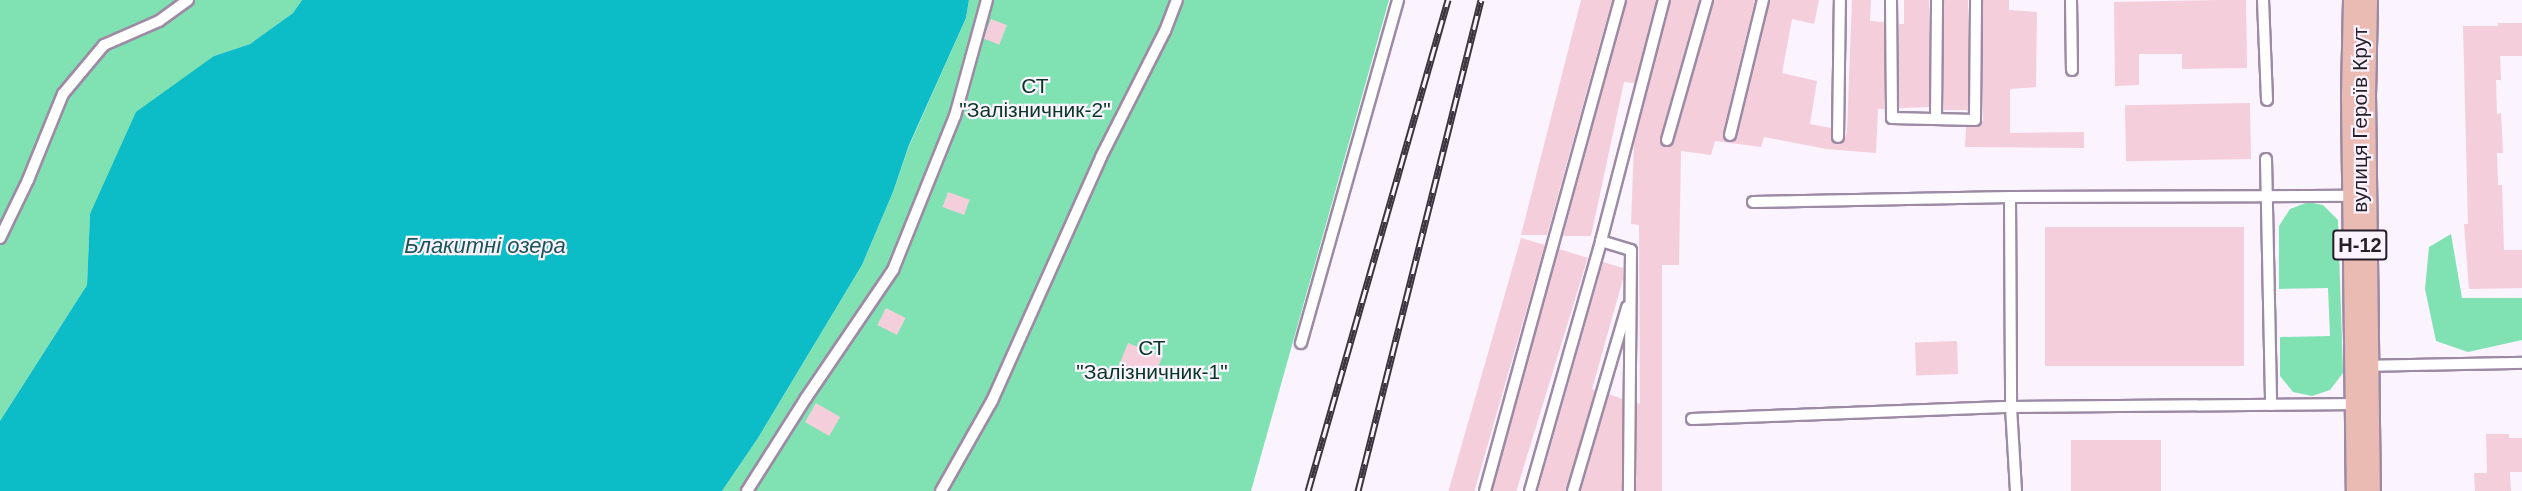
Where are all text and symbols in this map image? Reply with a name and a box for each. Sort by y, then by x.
street label: вулиця Героїв Крут [2347,27,2373,213]
park label: СТ "Залізничник-2" [959,73,1111,123]
road number: Н-12 [2332,228,2388,262]
water label: Блакитні озера [404,233,566,259]
park label: СТ "Залізничник-1" [1076,335,1228,385]

